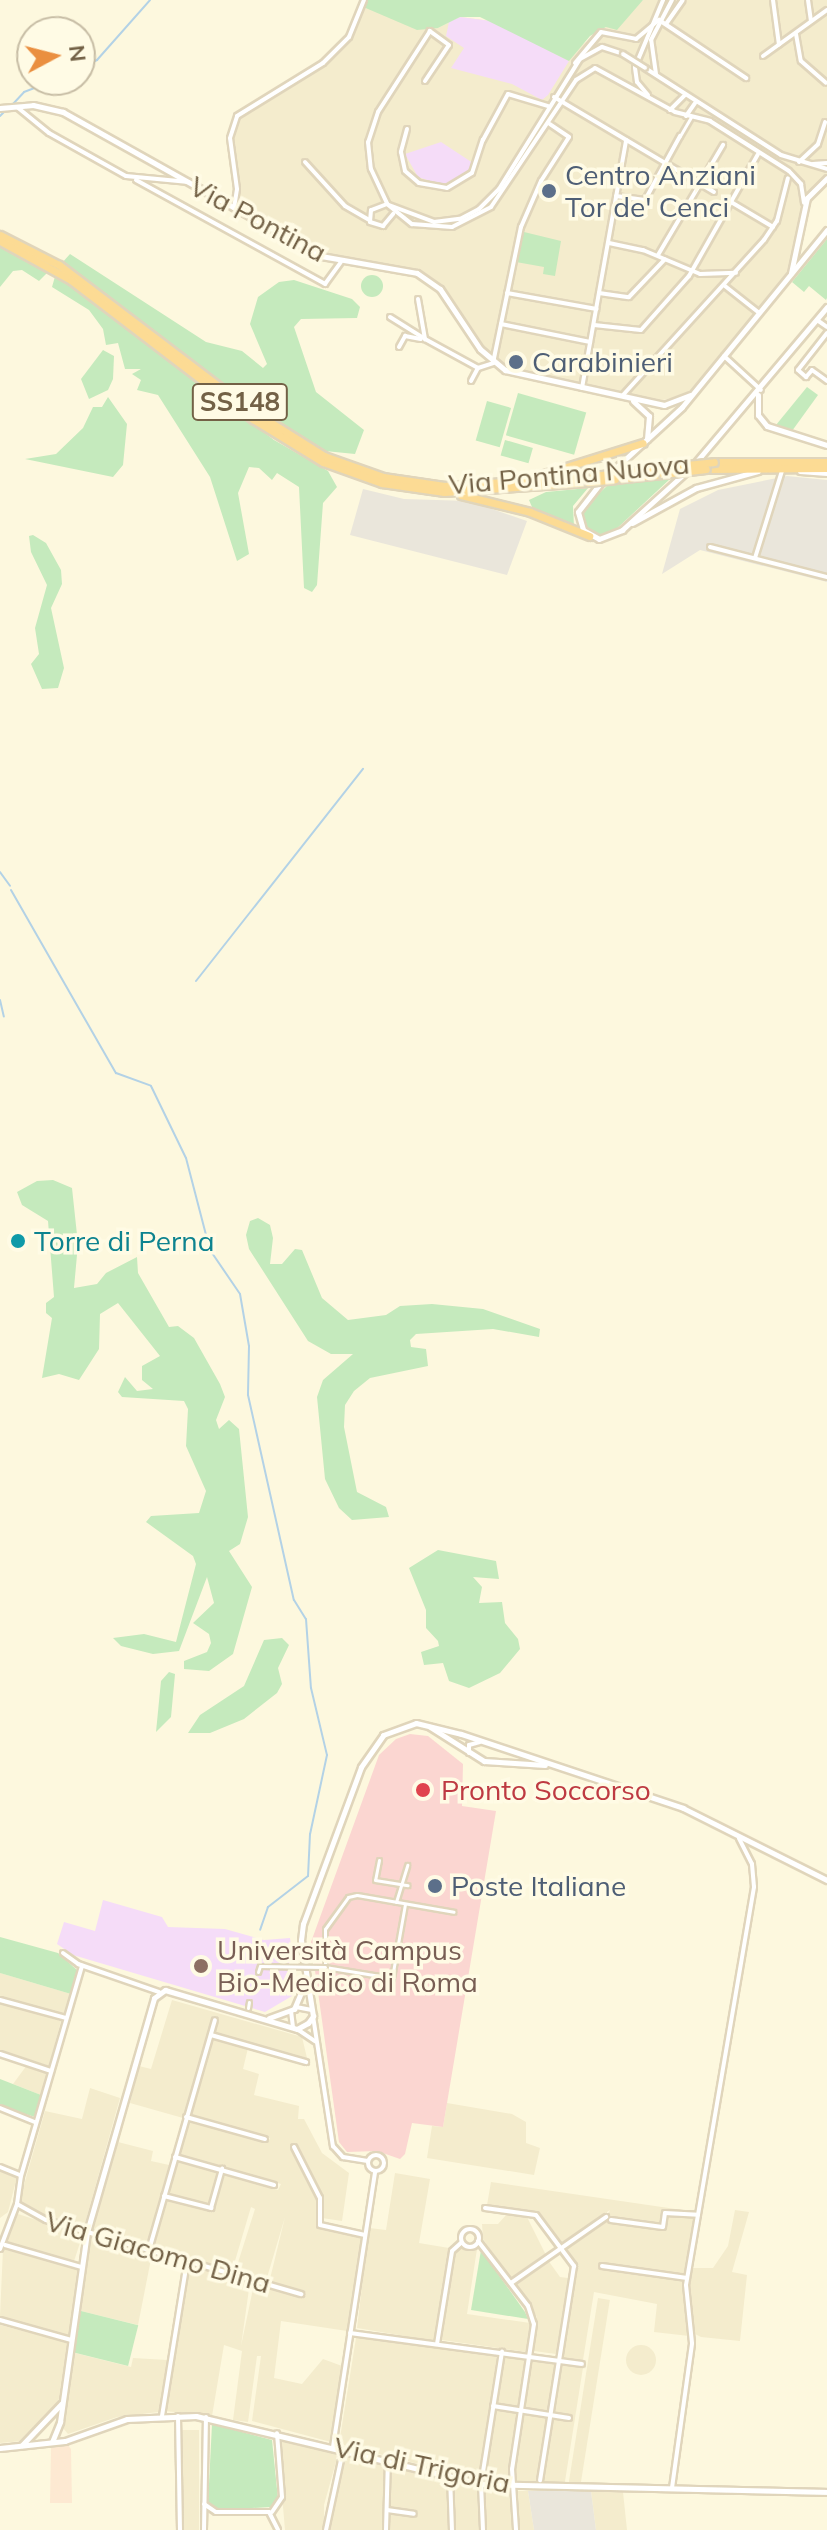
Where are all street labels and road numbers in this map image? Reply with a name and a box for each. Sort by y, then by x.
street label: Via Pontina [184,169,332,269]
road number: SS148 [190,380,290,424]
street label: Via Pontina Nuova [447,447,691,501]
street label: Via Giacomo Dina [42,2204,274,2300]
street label: Via di Trigoria [331,2430,513,2500]

